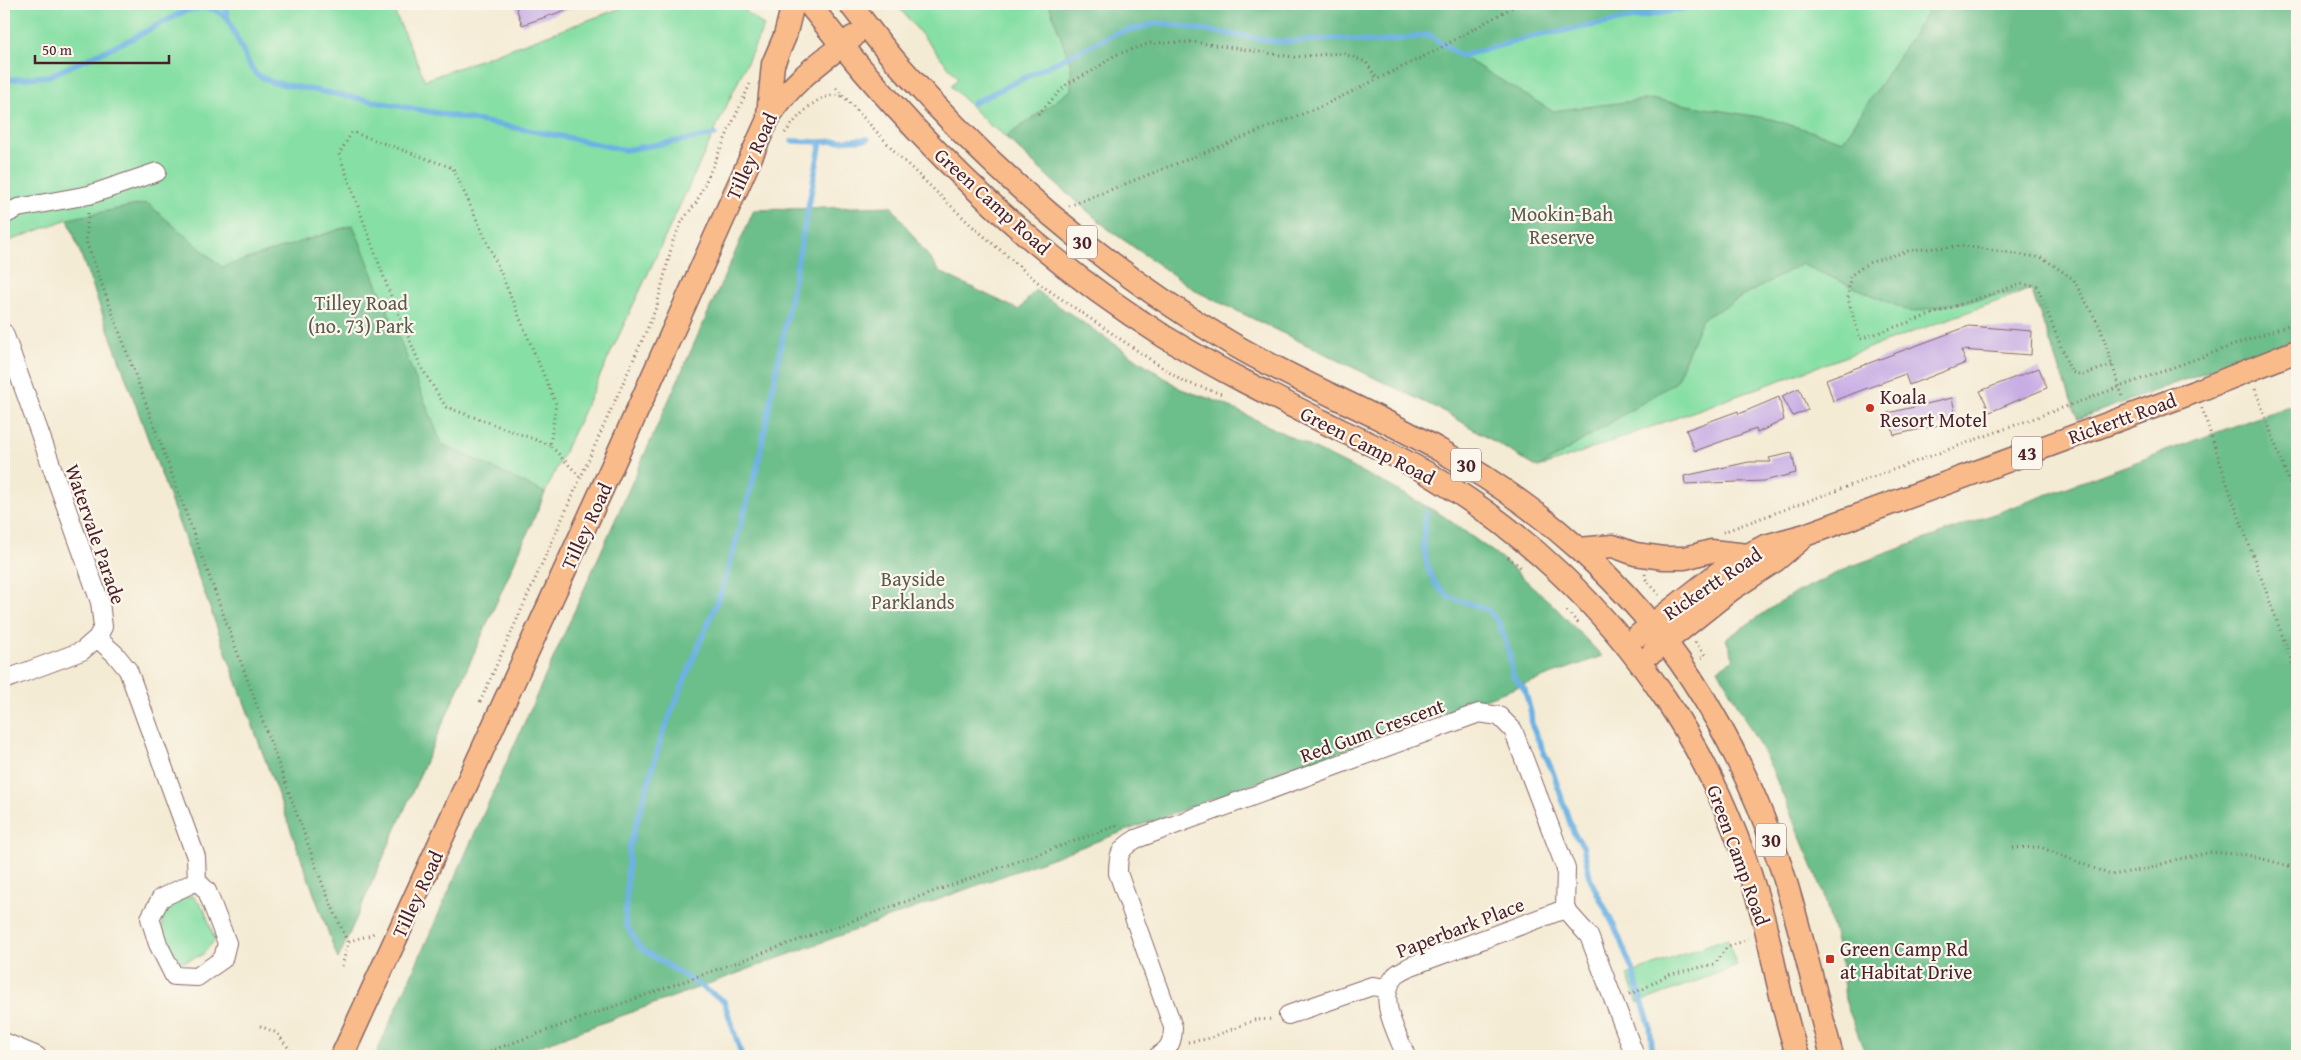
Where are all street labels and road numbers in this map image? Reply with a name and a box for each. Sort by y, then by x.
street label: Tilley Road [718,107,784,205]
street label: Green Camp Road [928,141,1058,261]
road number: 30 [1067,226,1097,258]
street label: Rickertt Road [2064,385,2181,451]
street label: Green Camp Road [1296,399,1441,492]
road number: 43 [2012,436,2042,469]
road number: 30 [1451,448,1481,482]
street label: Watervale Parade [58,460,134,608]
street label: Tilley Road [553,477,619,575]
street label: Rickertt Road [1657,539,1767,627]
street label: Red Gum Crescent [1296,690,1448,770]
street label: Green Camp Road [1700,781,1778,930]
road number: 30 [1756,824,1786,856]
street label: Tilley Road [384,845,450,943]
street label: Paperbark Place [1392,889,1528,965]

